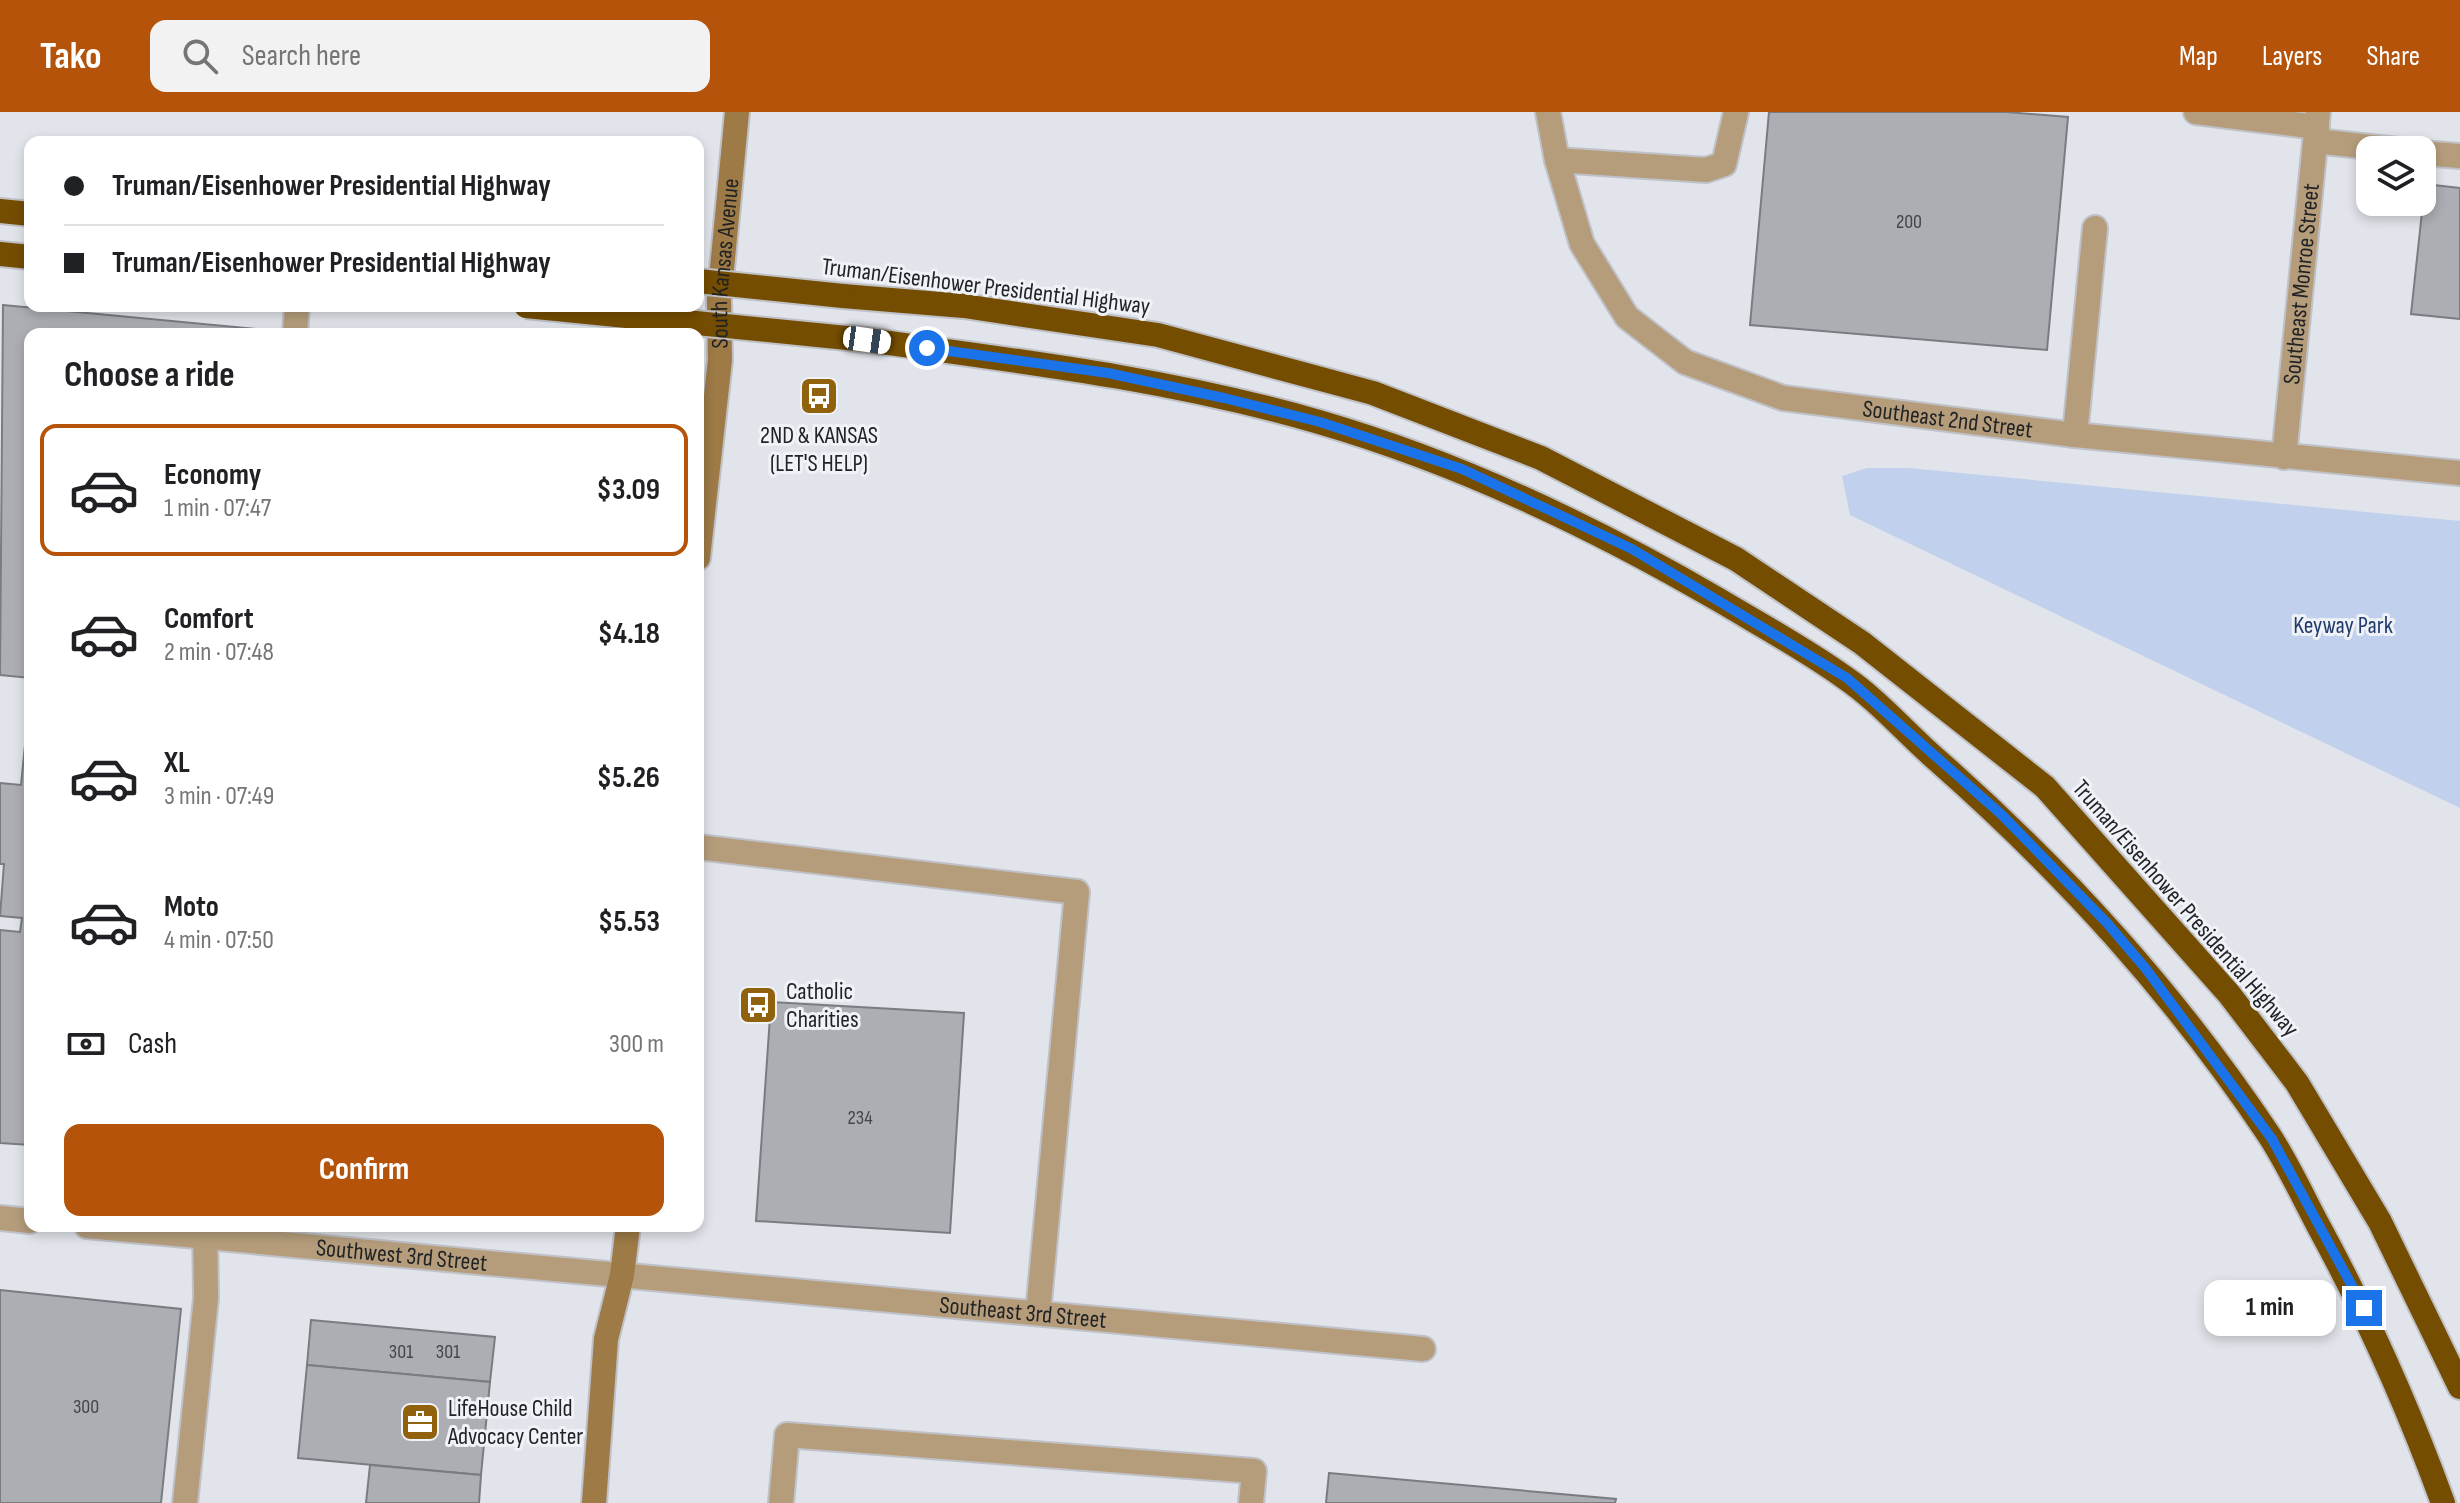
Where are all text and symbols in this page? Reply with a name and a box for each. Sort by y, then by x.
search box [150,20,710,92]
text: Tako [40,34,102,79]
icon: search [178,34,222,78]
text: Search here [242,38,361,74]
text: Map [2179,40,2218,73]
text: Layers [2262,40,2322,73]
text: Share [2366,40,2420,73]
map controls [2356,136,2436,216]
button: layers [2356,136,2436,216]
text: Truman/Eisenhower Presidential Highway [112,168,551,204]
street label: South Kansas Avenue [705,177,746,349]
street label: Southeast Monroe Street [2277,182,2326,386]
house number: 200 [1896,210,1922,234]
text: Truman/Eisenhower Presidential Highway [112,245,551,281]
street label: Truman/Eisenhower Presidential Highway [820,252,1152,321]
car [842,325,892,355]
route start [909,330,945,366]
text: Choose a ride [64,354,235,397]
bus stop icon: 2ND & KANSAS (LET'S HELP) [798,375,840,417]
street label: Southeast 2nd Street [1861,394,2034,445]
place label: 2ND & KANSAS (LET'S HELP) [760,421,878,478]
icon: car [68,454,140,526]
text: Economy [164,457,261,493]
text: $3.09 [597,472,660,508]
text: 1 min · 07:47 [164,493,271,524]
icon: car [68,598,140,670]
text: Comfort [164,601,254,637]
park label: Keyway Park [2293,611,2393,640]
text: $4.18 [598,616,660,652]
text: 2 min · 07:48 [164,637,274,668]
icon: car [68,742,140,814]
text: XL [164,745,190,781]
text: $5.26 [597,760,660,796]
street label: Truman/Eisenhower Presidential Highway [2066,774,2305,1042]
text: 3 min · 07:49 [164,781,274,812]
icon: car [68,886,140,958]
text: Moto [164,889,219,925]
text: $5.53 [598,904,660,940]
text: 4 min · 07:50 [164,925,274,956]
place label: Catholic Charities [786,977,859,1034]
bus stop icon: Catholic Charities [737,984,779,1026]
icon: cash [64,1022,108,1066]
text: Cash [128,1026,177,1062]
text: 300 m [609,1029,664,1060]
house number: 234 [847,1106,873,1130]
button: Confirm [64,1124,664,1216]
street label: Southwest 3rd Street [315,1233,489,1278]
callout: 1 min [2204,1280,2336,1336]
route end [2346,1290,2382,1326]
street label: Southeast 3rd Street [938,1291,1108,1335]
text: 1 min [2246,1292,2294,1323]
house number: 301 [389,1340,413,1364]
house number: 301 [436,1340,460,1364]
place label: LifeHouse Child Advocacy Center [447,1394,583,1451]
house number: 300 [73,1395,99,1419]
office icon: LifeHouse Child Advocacy Center [399,1401,441,1443]

